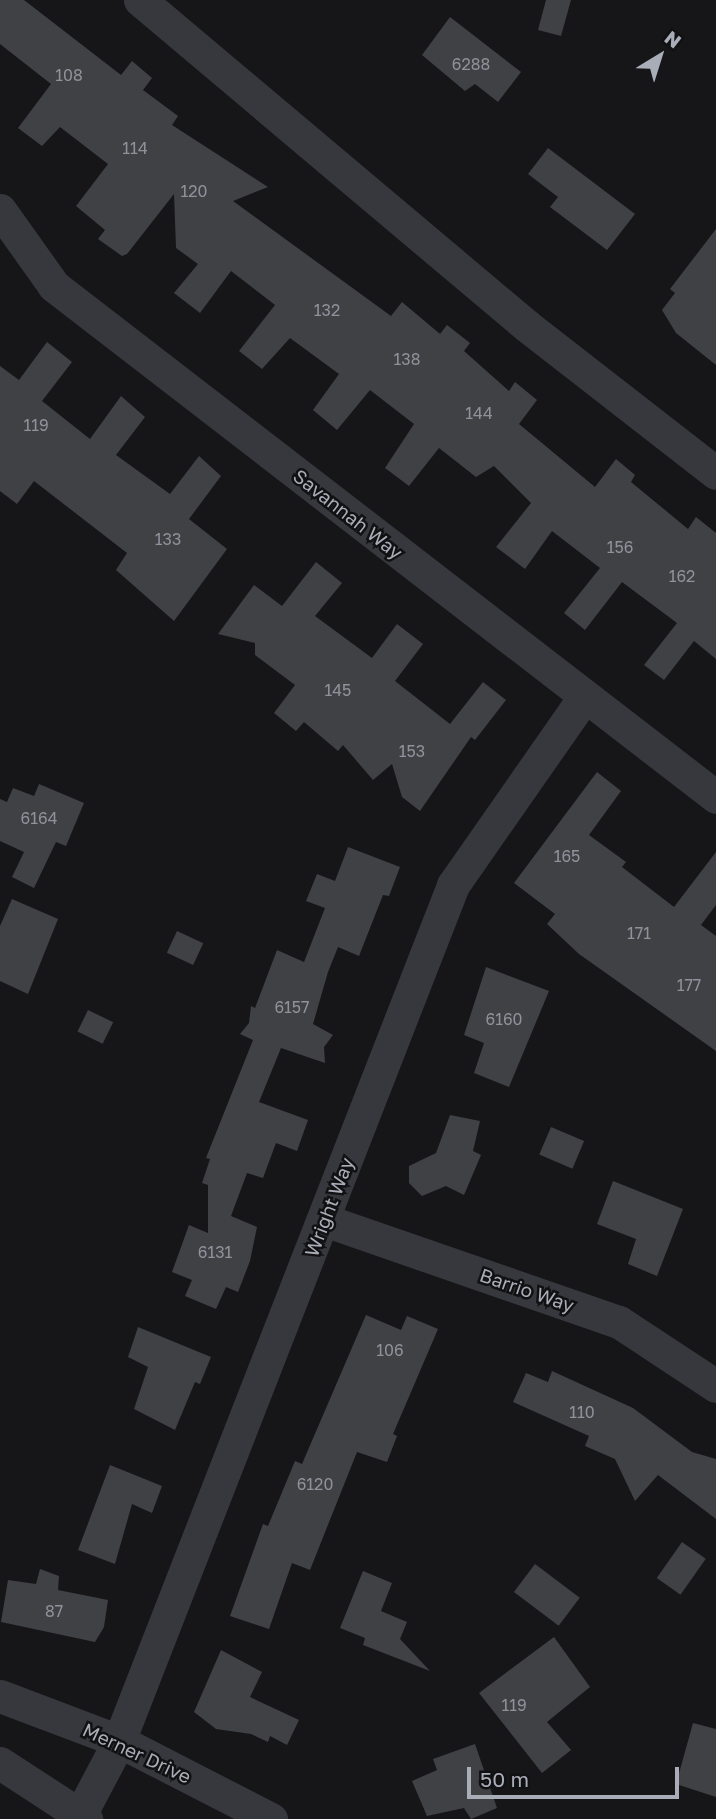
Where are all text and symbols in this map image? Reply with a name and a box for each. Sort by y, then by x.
north arrow [625,21,695,91]
text: N [660,26,686,53]
house number: 6288 [452,54,490,74]
house number: 108 [55,65,83,85]
house number: 114 [122,138,148,158]
house number: 120 [181,181,207,201]
house number: 132 [314,300,340,320]
house number: 138 [394,349,420,369]
house number: 144 [465,403,493,423]
house number: 119 [23,415,49,435]
street label: Savannah Way [289,464,407,564]
house number: 133 [155,529,181,549]
house number: 156 [607,537,633,557]
house number: 162 [669,566,695,586]
house number: 145 [325,680,351,700]
house number: 153 [399,741,425,761]
house number: 6164 [21,808,57,828]
house number: 165 [554,846,580,866]
house number: 171 [627,923,651,943]
house number: 177 [677,975,701,995]
house number: 6157 [274,997,310,1017]
house number: 6160 [485,1009,523,1029]
street label: Wright Way [300,1154,358,1260]
house number: 6131 [198,1242,232,1262]
street label: Barrio Way [477,1263,577,1317]
house number: 106 [376,1340,404,1360]
house number: 110 [569,1402,595,1422]
house number: 6120 [297,1474,333,1494]
house number: 87 [45,1601,63,1621]
house number: 119 [501,1695,527,1715]
street label: Merner Drive [79,1718,195,1788]
scale bar [471,1752,683,1796]
text: 50 m [480,1766,529,1792]

